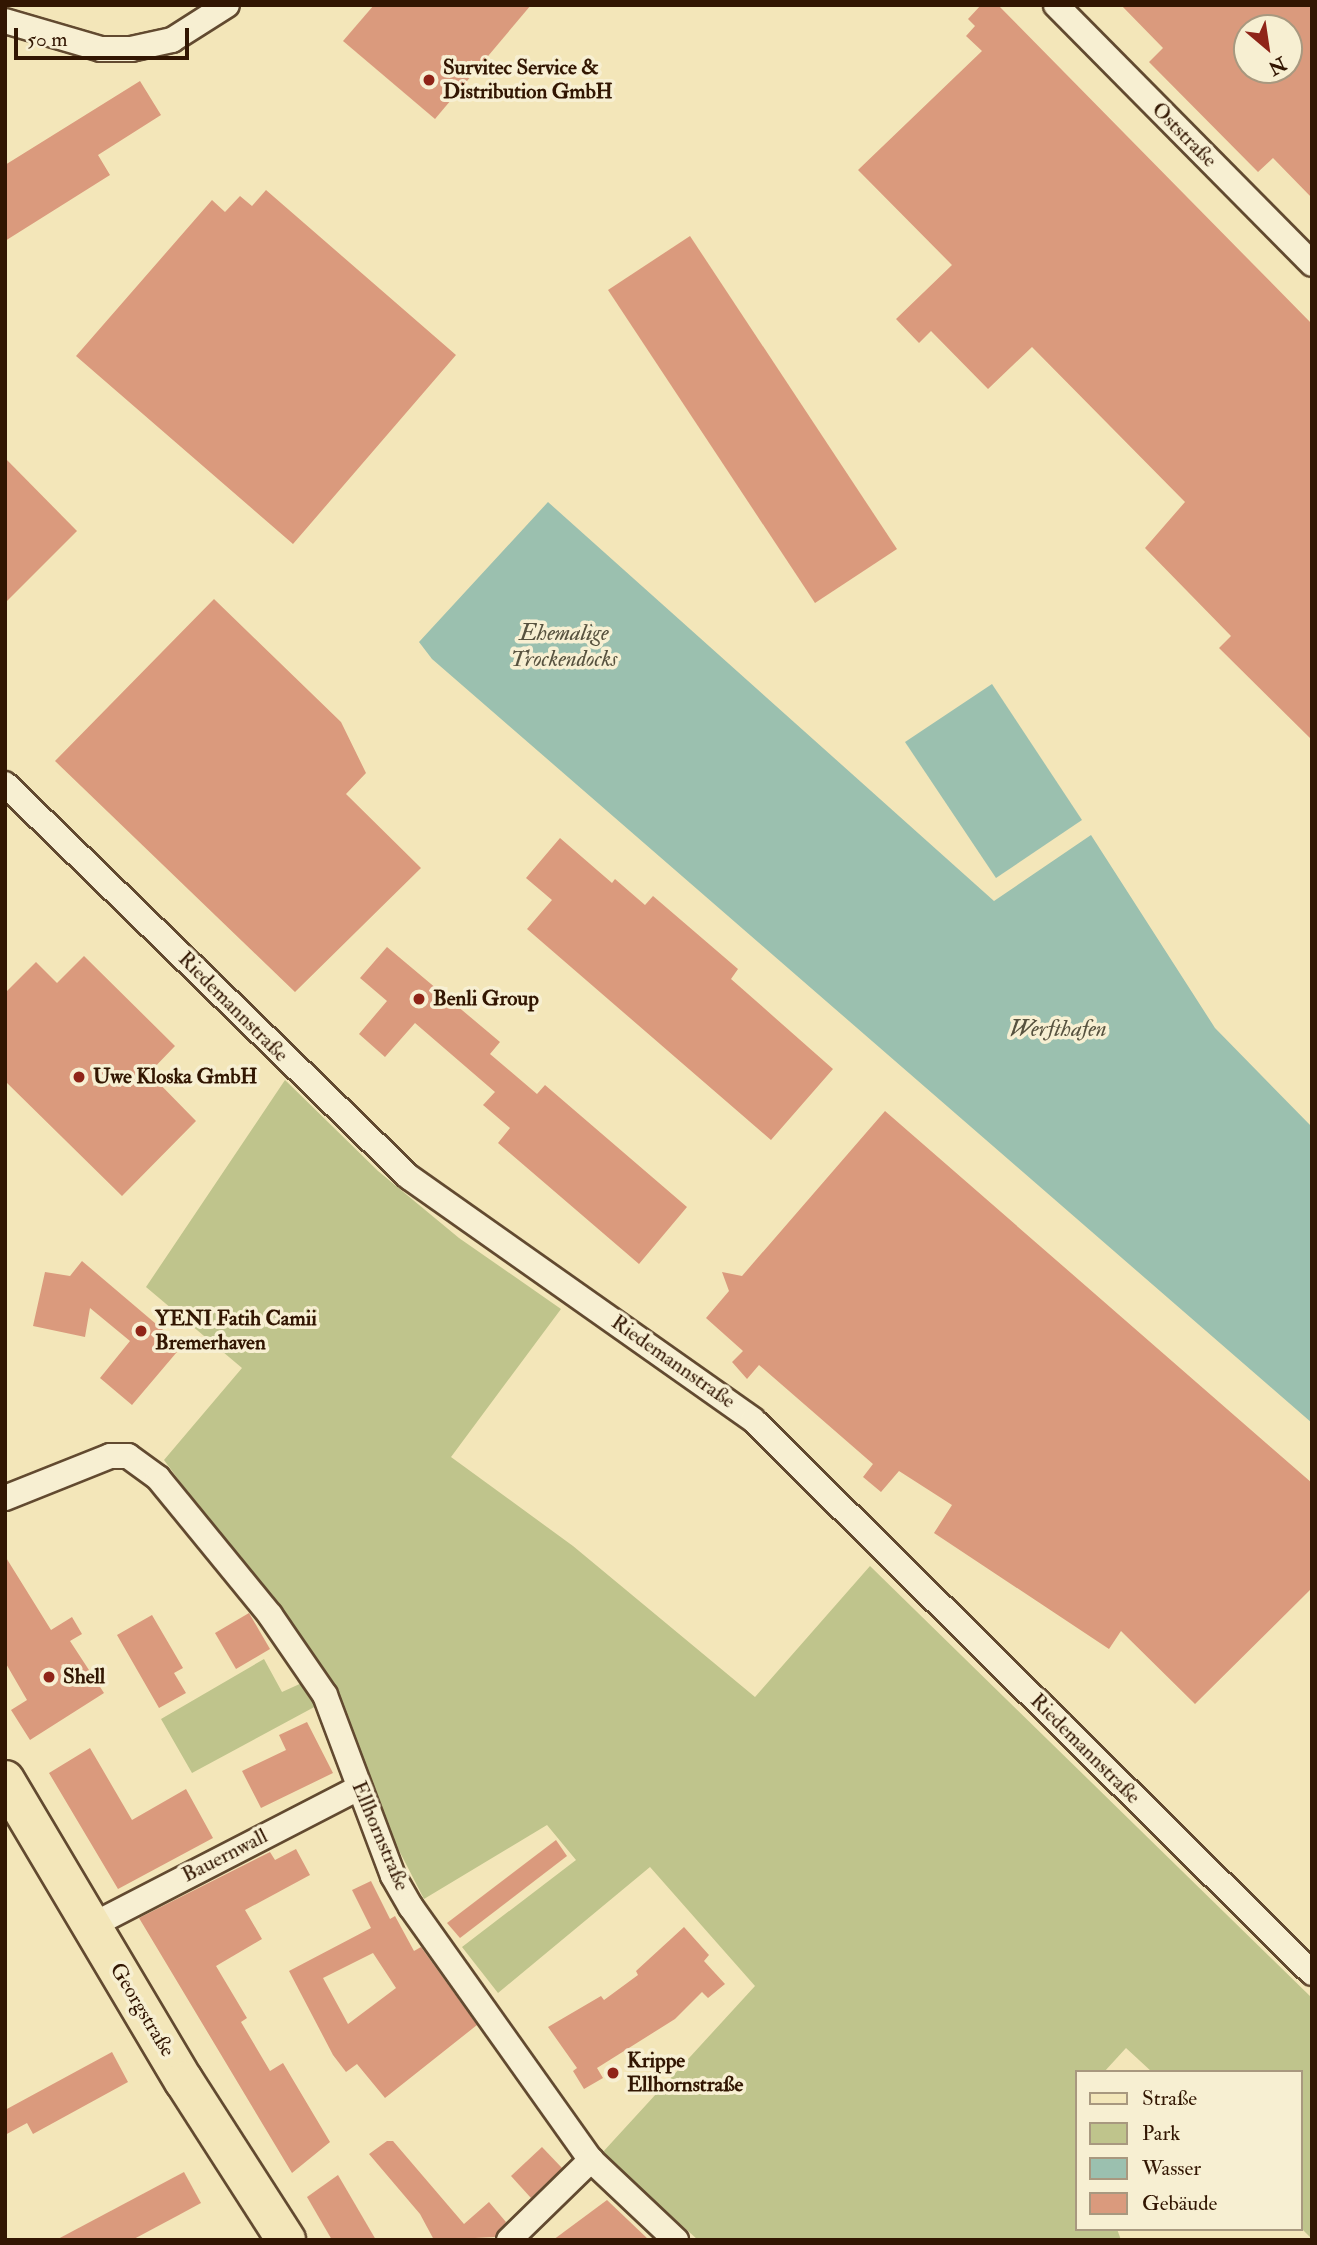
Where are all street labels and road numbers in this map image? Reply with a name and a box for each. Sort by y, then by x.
street label: Oststraße [1146,97,1222,173]
street label: Riedemannstraße [173,947,293,1067]
street label: Riedemannstraße [606,1310,740,1414]
street label: Riedemannstraße [1025,1689,1145,1809]
street label: Ellhornstraße [346,1778,414,1894]
street label: Bauernwall [178,1824,272,1888]
street label: Georgstraße [104,1958,180,2062]

